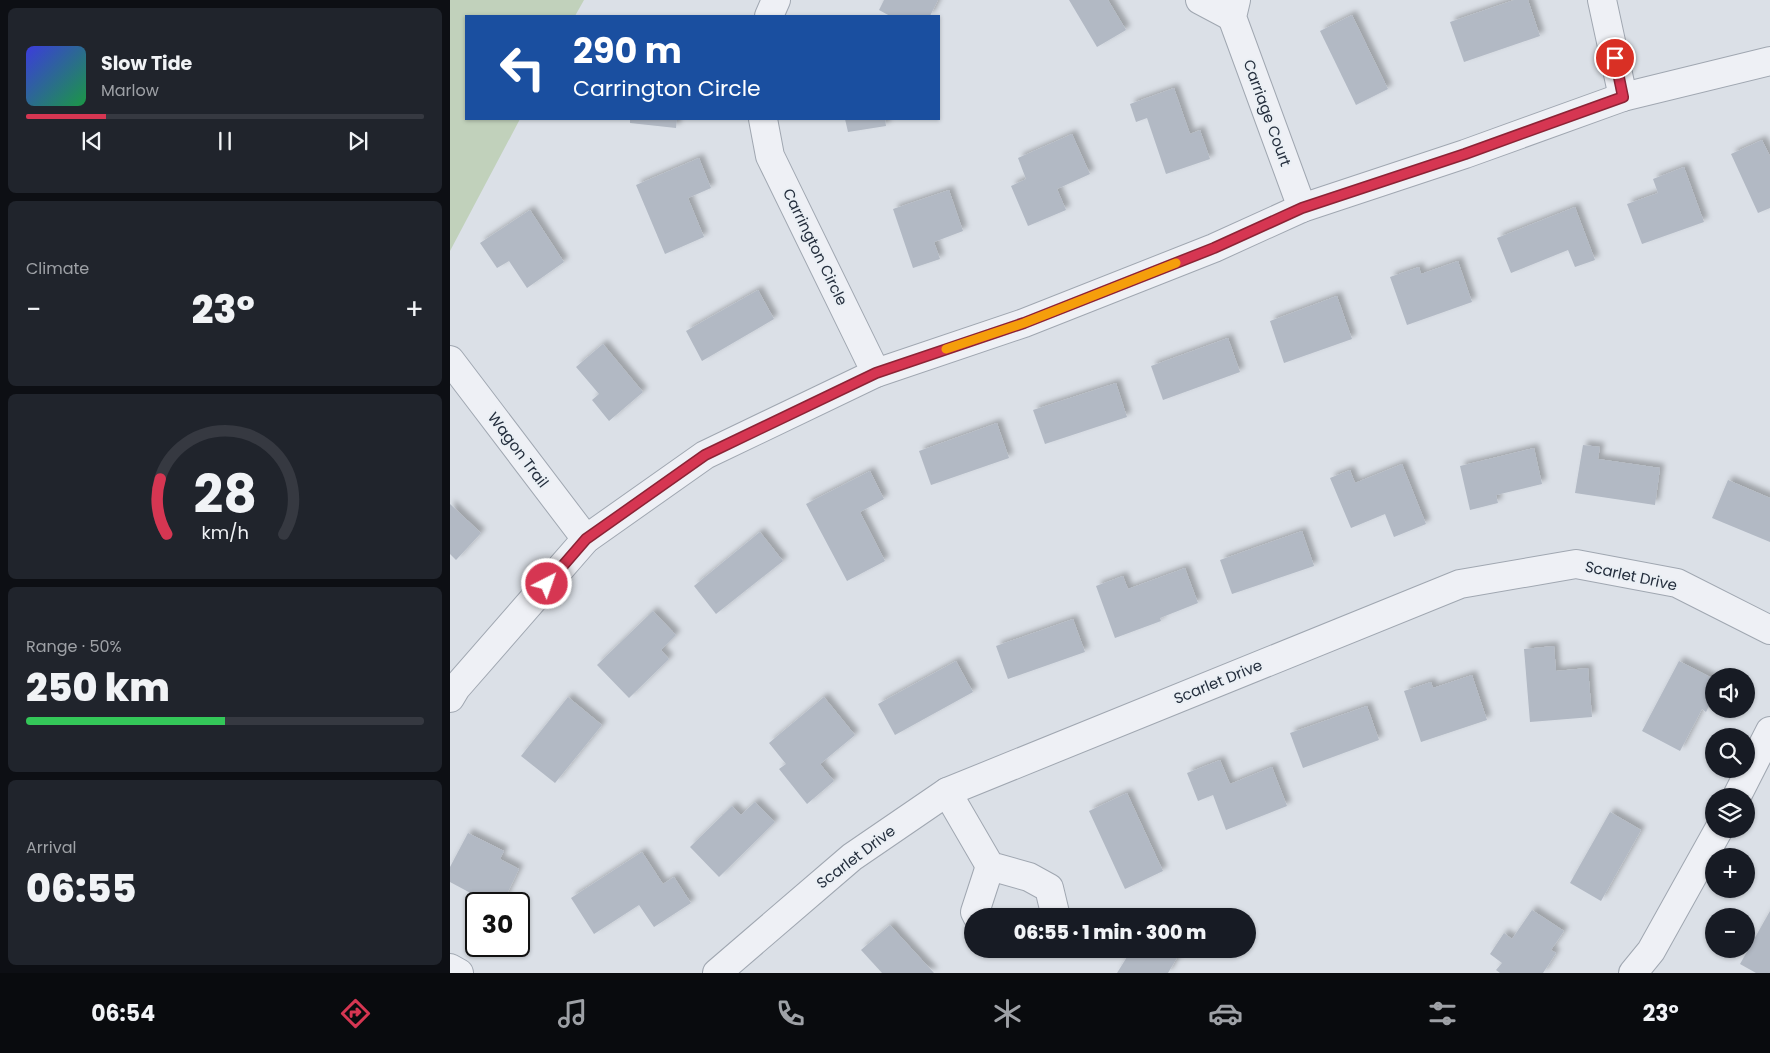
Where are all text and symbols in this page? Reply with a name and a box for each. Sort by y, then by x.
text: 290 m [573,26,682,75]
icon: left [490,35,555,100]
pin [1594,37,1636,79]
icon: arrive [1601,44,1629,72]
text: Slow Tide [101,50,192,77]
street label: Carriage Court [1238,57,1296,169]
text: Carrington Circle [573,73,761,104]
text: Marlow [101,79,159,102]
icon: previous [78,127,106,155]
icon: pause [211,127,239,155]
icon: next [344,127,372,155]
street label: Carrington Circle [778,185,853,309]
text: Climate [26,257,89,280]
text: 23° [192,283,255,336]
text: − [26,290,41,329]
text: + [405,290,424,329]
street label: Wagon Trail [483,408,554,492]
text: 28 [193,458,257,531]
text: km/h [201,520,249,545]
street label: Scarlet Drive [1583,555,1679,596]
position arrow [520,557,572,609]
text: Range · 50% [26,635,122,658]
street label: Scarlet Drive [1170,654,1265,709]
text: 250 km [26,661,170,714]
map controls [1705,668,1755,958]
button: sound [1705,668,1755,718]
button: search [1705,728,1755,778]
button: layers [1705,788,1755,838]
street label: Scarlet Drive [812,820,899,893]
text: Arrival [26,836,76,859]
button: + [1705,848,1755,898]
text: 06:55 [26,862,136,915]
speed limit sign: 30 [465,892,530,957]
button: − [1705,908,1755,958]
text: 06:55 · 1 min · 300 m [1014,919,1206,946]
icon: directions [338,996,373,1031]
icon: music [555,996,590,1031]
icon: phone [773,996,808,1031]
icon: climate [990,996,1025,1031]
icon: car [1208,996,1243,1031]
icon: filters [1425,996,1460,1031]
text: 06:54 [91,998,155,1029]
text: 23° [1643,998,1679,1029]

